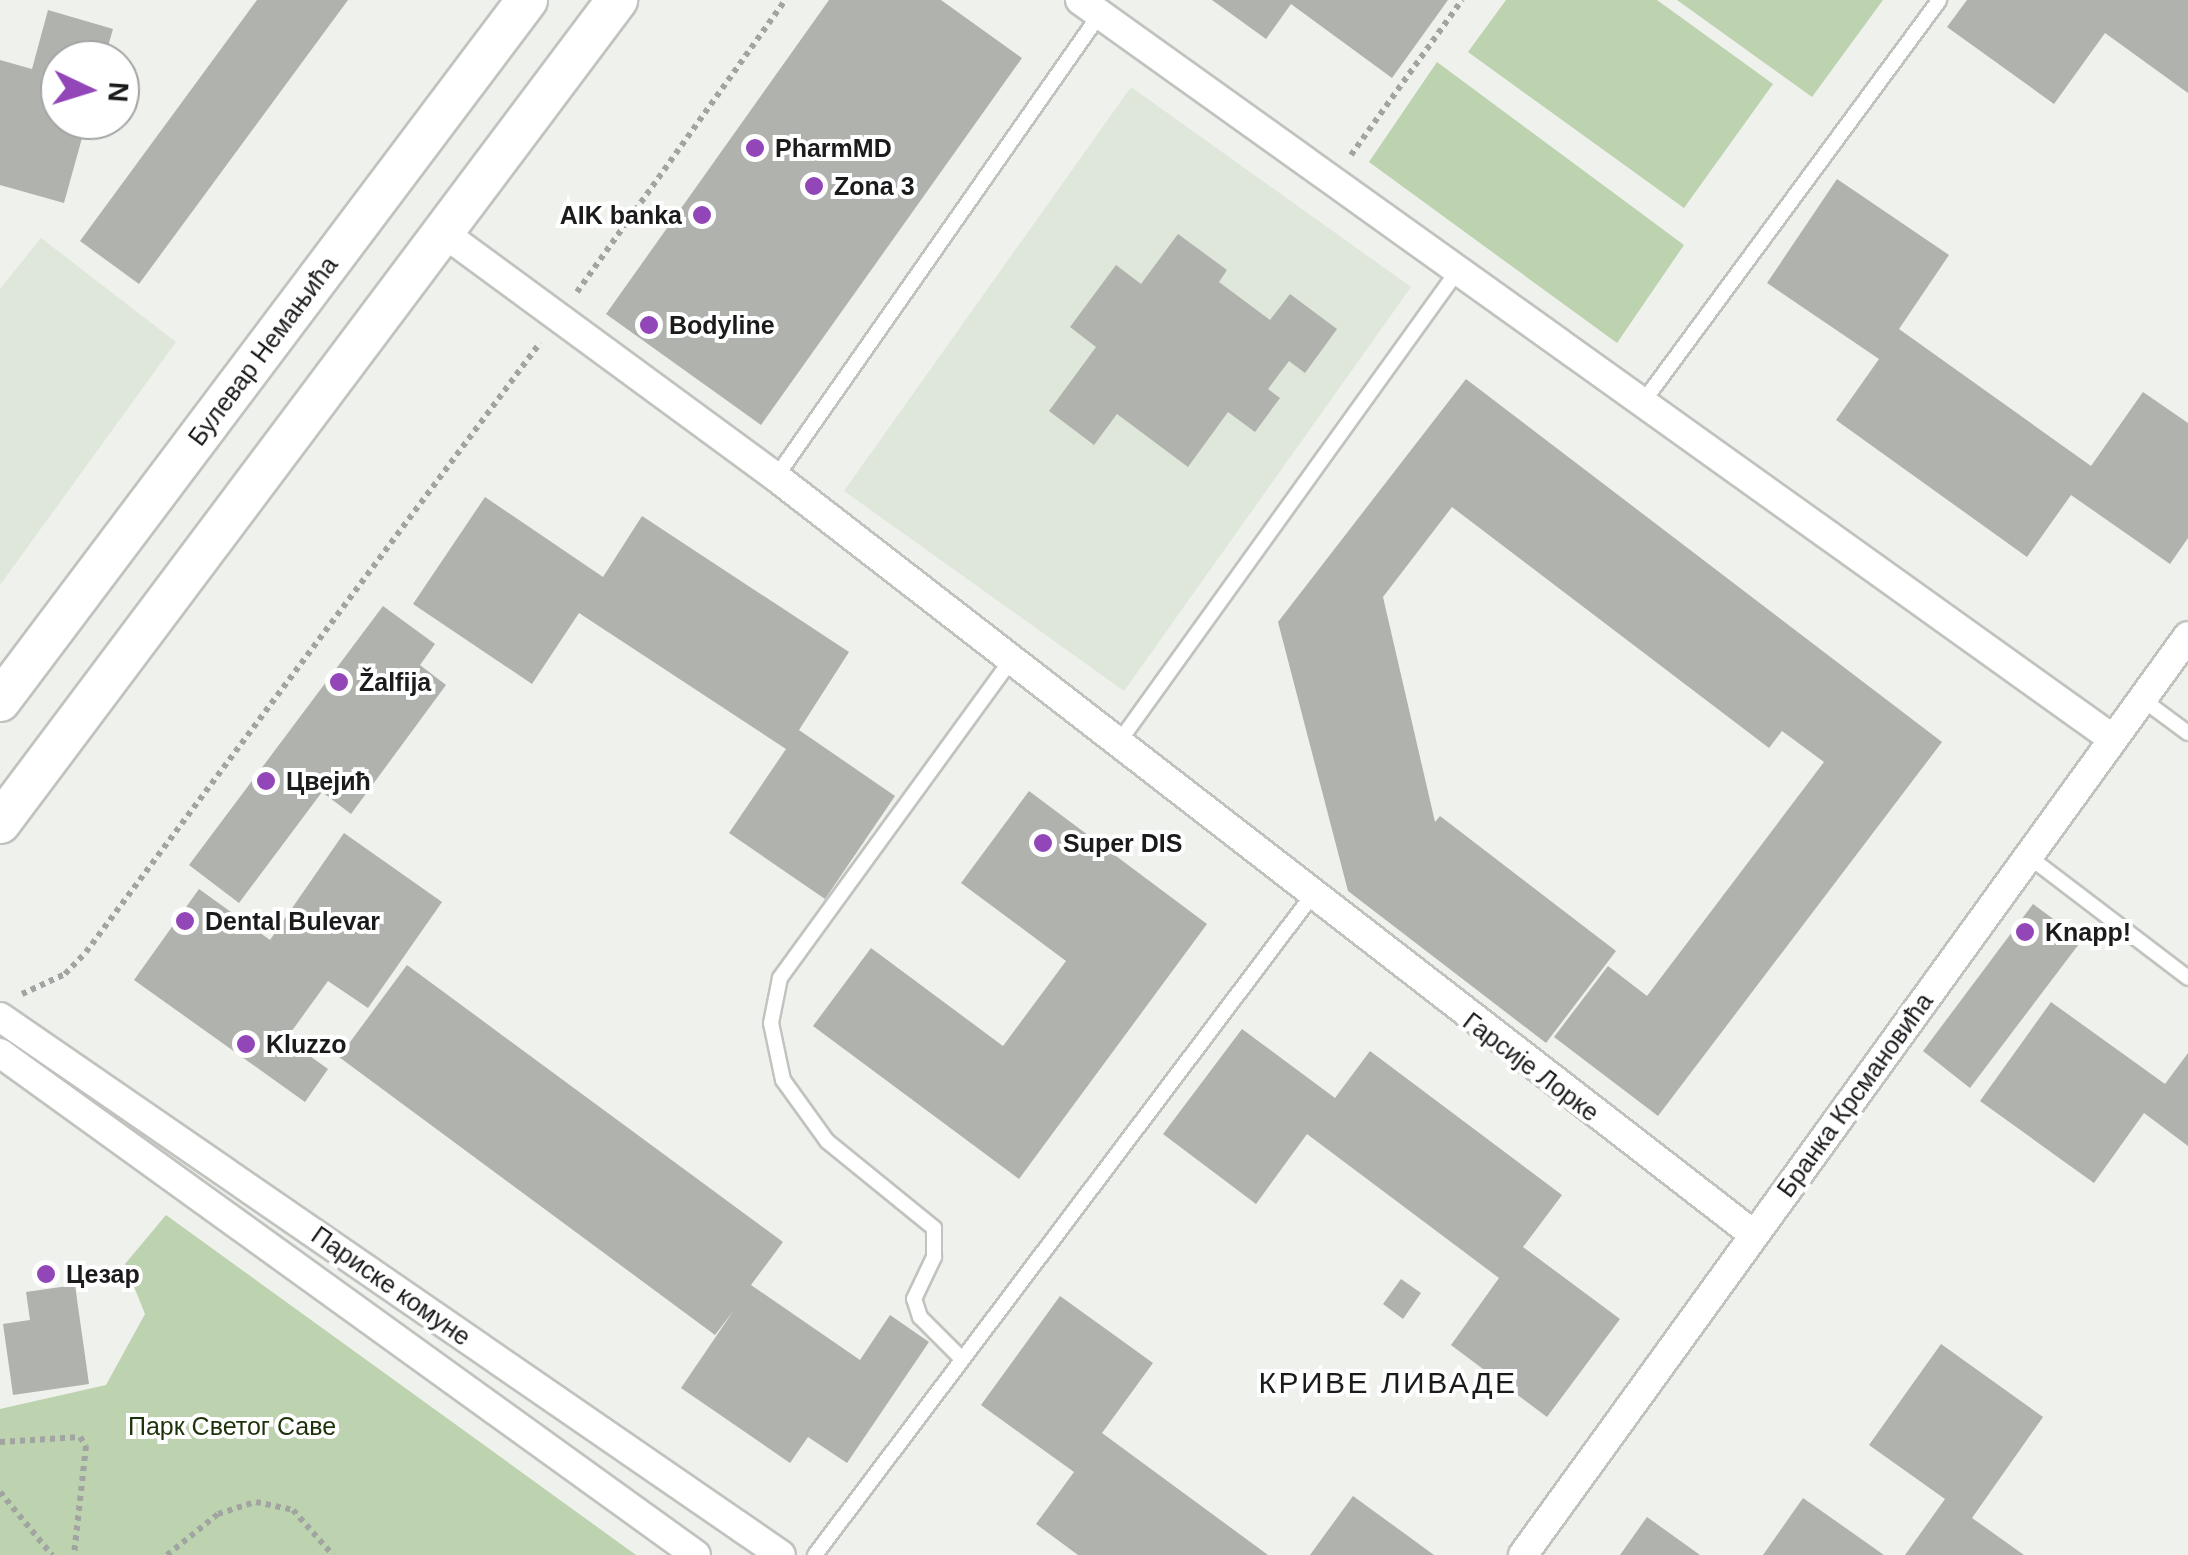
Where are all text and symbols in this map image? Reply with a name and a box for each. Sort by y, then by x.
north arrow [40,40,140,140]
text: N [102,81,135,103]
place label: PharmMD [775,133,892,163]
marker: PharmMD [744,137,766,159]
place label: Zona 3 [834,171,915,201]
marker: Zona 3 [803,175,825,197]
place label: AIK banka [560,200,682,230]
marker: AIK banka [691,204,713,226]
street label: Булевар Немањића [182,250,344,452]
place label: Bodyline [669,310,775,340]
marker: Bodyline [638,314,660,336]
place label: Žalfija [359,667,431,697]
marker: Žalfija [328,671,350,693]
place label: Цвејић [286,766,371,796]
marker: Цвејић [255,770,277,792]
place label: Super DIS [1063,828,1182,858]
marker: Super DIS [1032,832,1054,854]
place label: Dental Bulevar [205,906,380,936]
marker: Dental Bulevar [174,910,196,932]
place label: Knapp! [2045,917,2131,947]
marker: Knapp! [2014,921,2036,943]
street label: Бранка Крсмановића [1771,987,1939,1203]
street label: Гарсије Лорке [1457,1006,1605,1128]
place label: Kluzzo [266,1029,347,1059]
marker: Kluzzo [235,1033,257,1055]
street label: Париске комуне [306,1220,476,1352]
place label: Цезар [66,1259,140,1289]
marker: Цезар [35,1263,57,1285]
district label: КРИВЕ ЛИВАДЕ [1259,1365,1517,1401]
park label: Парк Светог Саве [128,1411,336,1441]

